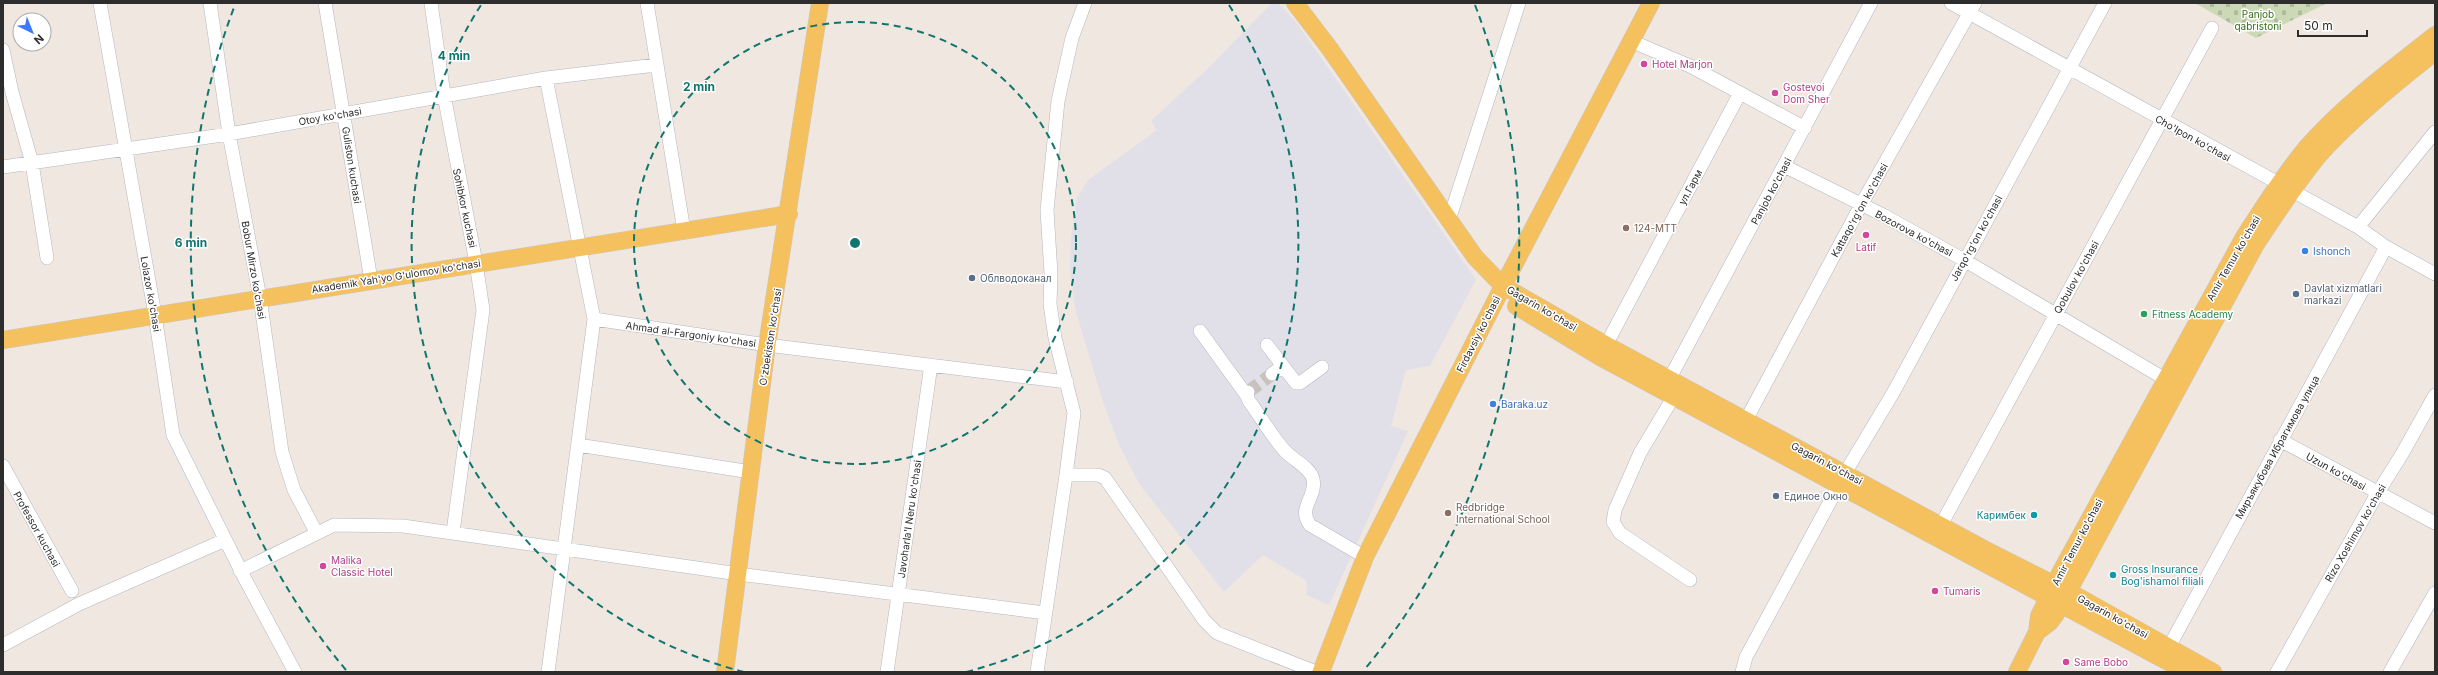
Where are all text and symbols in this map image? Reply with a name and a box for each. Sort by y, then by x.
park label: Panjob qabristoni [2235,8,2281,32]
north arrow [12,12,52,52]
scale bar [2298,12,2367,38]
text: 50 m [2304,18,2333,33]
text: N [31,31,47,47]
text: 4 min [438,48,470,63]
place label: Hotel Marjon [1652,58,1713,70]
marker: Hotel Marjon [1639,59,1649,69]
text: 2 min [683,79,715,94]
place label: Gostevoi Dom Sher [1783,81,1830,105]
marker: Gostevoi Dom Sher [1770,88,1780,98]
street label: Otoy ko'chasi [297,105,363,127]
street label: Cho'lpon ko'chasi [2153,112,2233,164]
street label: Guliston kuchasi [340,126,364,204]
street label: Panjob ko'chasi [1748,155,1794,227]
street label: Kattaqo'rg'on ko'chasi [1828,161,1890,259]
street label: Sohibkor kuchasi [451,167,479,249]
street label: ул.Гарм [1676,167,1704,207]
street label: Jarqo'rg'on ko'chasi [1947,193,2005,283]
street label: Bozorova ko'chasi [1873,207,1955,259]
street label: Amir Temur ko'chasi [2204,213,2262,303]
street label: Bobur Mirzo ko'chasi [239,220,269,320]
place label: 124-MTT [1634,222,1677,234]
marker: 124-MTT [1621,223,1631,233]
marker: Latif [1861,230,1871,240]
text: 6 min [175,235,207,250]
centre of rings [848,236,862,250]
street label: Qobulov ko'chasi [2051,239,2101,315]
place label: Latif [1856,241,1877,253]
place label: Ishonch [2313,245,2350,257]
marker: Ishonch [2300,246,2310,256]
street label: Lolazor ko'chasi [138,255,164,333]
street label: Akademik Yah'yo G'ulomov ko'chasi [311,257,481,295]
place label: Облводоканал [980,272,1052,284]
marker: Облводоканал [967,273,977,283]
place label: Davlat xizmatlari markazi [2304,282,2382,306]
street label: Gagarin ko'chasi [1505,283,1579,333]
street label: O'zbekiston ko'chasi [756,288,784,386]
marker: Davlat xizmatlari markazi [2291,289,2301,299]
street label: Firdavsiy ko'chasi [1454,294,1502,374]
place label: Fitness Academy [2152,308,2234,320]
marker: Fitness Academy [2139,309,2149,319]
street label: Ahmad al-Fargoniy ko'chasi [625,319,757,349]
street label: Миръякубова Ибрагимова улица [2232,373,2322,521]
place label: Baraka.uz [1501,398,1548,410]
marker: Baraka.uz [1488,399,1498,409]
street label: Gagarin ko'chasi [1789,439,1865,487]
street label: Uzun ko'chasi [2304,450,2368,492]
street label: Javoharla'l Neru ko'chasi [895,459,923,579]
street label: Rizo Xoshimov ko'chasi [2322,482,2388,584]
street label: Professor kuchasi [11,489,63,569]
place label: Единое Окно [1784,490,1848,502]
marker: Единое Окно [1771,491,1781,501]
street label: Amir Temur ko'chasi [2049,497,2105,587]
place label: Redbridge International School [1456,501,1550,525]
marker: Redbridge International School [1443,508,1453,518]
place label: Каримбек [1977,509,2027,521]
marker: Каримбек [2029,510,2039,520]
place label: Malika Classic Hotel [331,554,393,578]
marker: Malika Classic Hotel [318,561,328,571]
place label: Gross Insurance Bog'ishamol filiali [2121,563,2203,587]
marker: Gross Insurance Bog'ishamol filiali [2108,570,2118,580]
place label: Tumaris [1943,585,1981,597]
marker: Tumaris [1930,586,1940,596]
street label: Gagarin ko'chasi [2076,592,2150,640]
place label: Same Bobo [2074,656,2128,668]
marker: Same Bobo [2061,657,2071,667]

